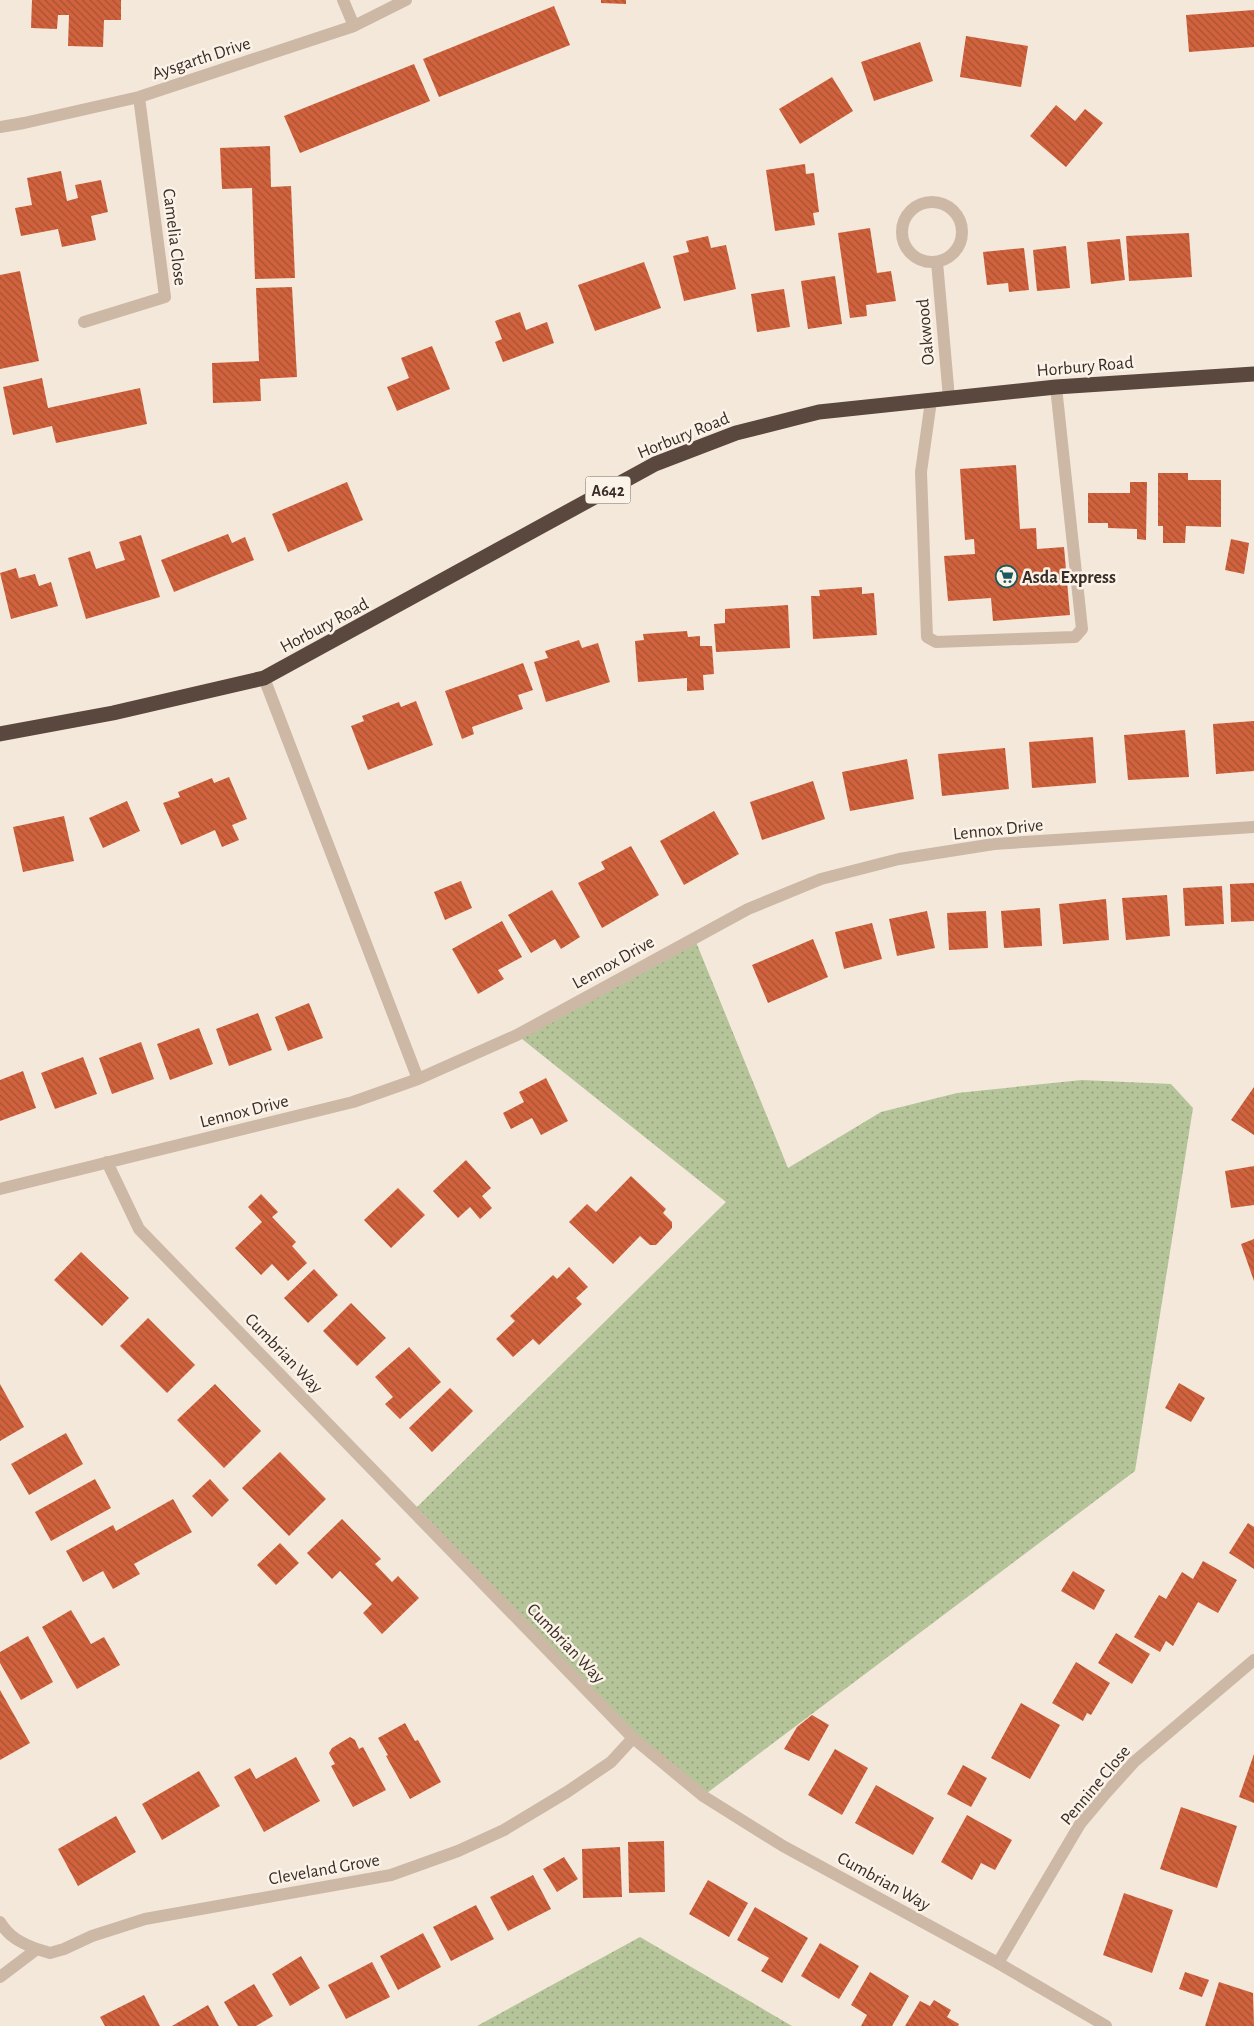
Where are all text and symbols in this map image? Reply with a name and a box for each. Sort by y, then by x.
street label: Aysgarth Drive [150,35,253,83]
street label: Camelia Close [159,187,189,287]
street label: Oakwood [914,298,938,366]
street label: Horbury Road [1036,354,1134,380]
street label: Horbury Road [635,409,732,462]
road number: A642 [586,476,630,504]
supermarket icon: Asda Express [994,565,1018,589]
place label: Asda Express [1022,569,1116,587]
street label: Horbury Road [277,595,372,657]
street label: Lennox Drive [952,816,1044,844]
street label: Lennox Drive [569,933,658,993]
street label: Lennox Drive [198,1092,290,1132]
street label: Cumbrian Way [241,1310,326,1397]
street label: Cumbrian Way [523,1600,608,1687]
street label: Pennine Close [1057,1742,1134,1829]
street label: Cumbrian Way [834,1849,933,1915]
street label: Cleveland Grove [267,1851,381,1889]

